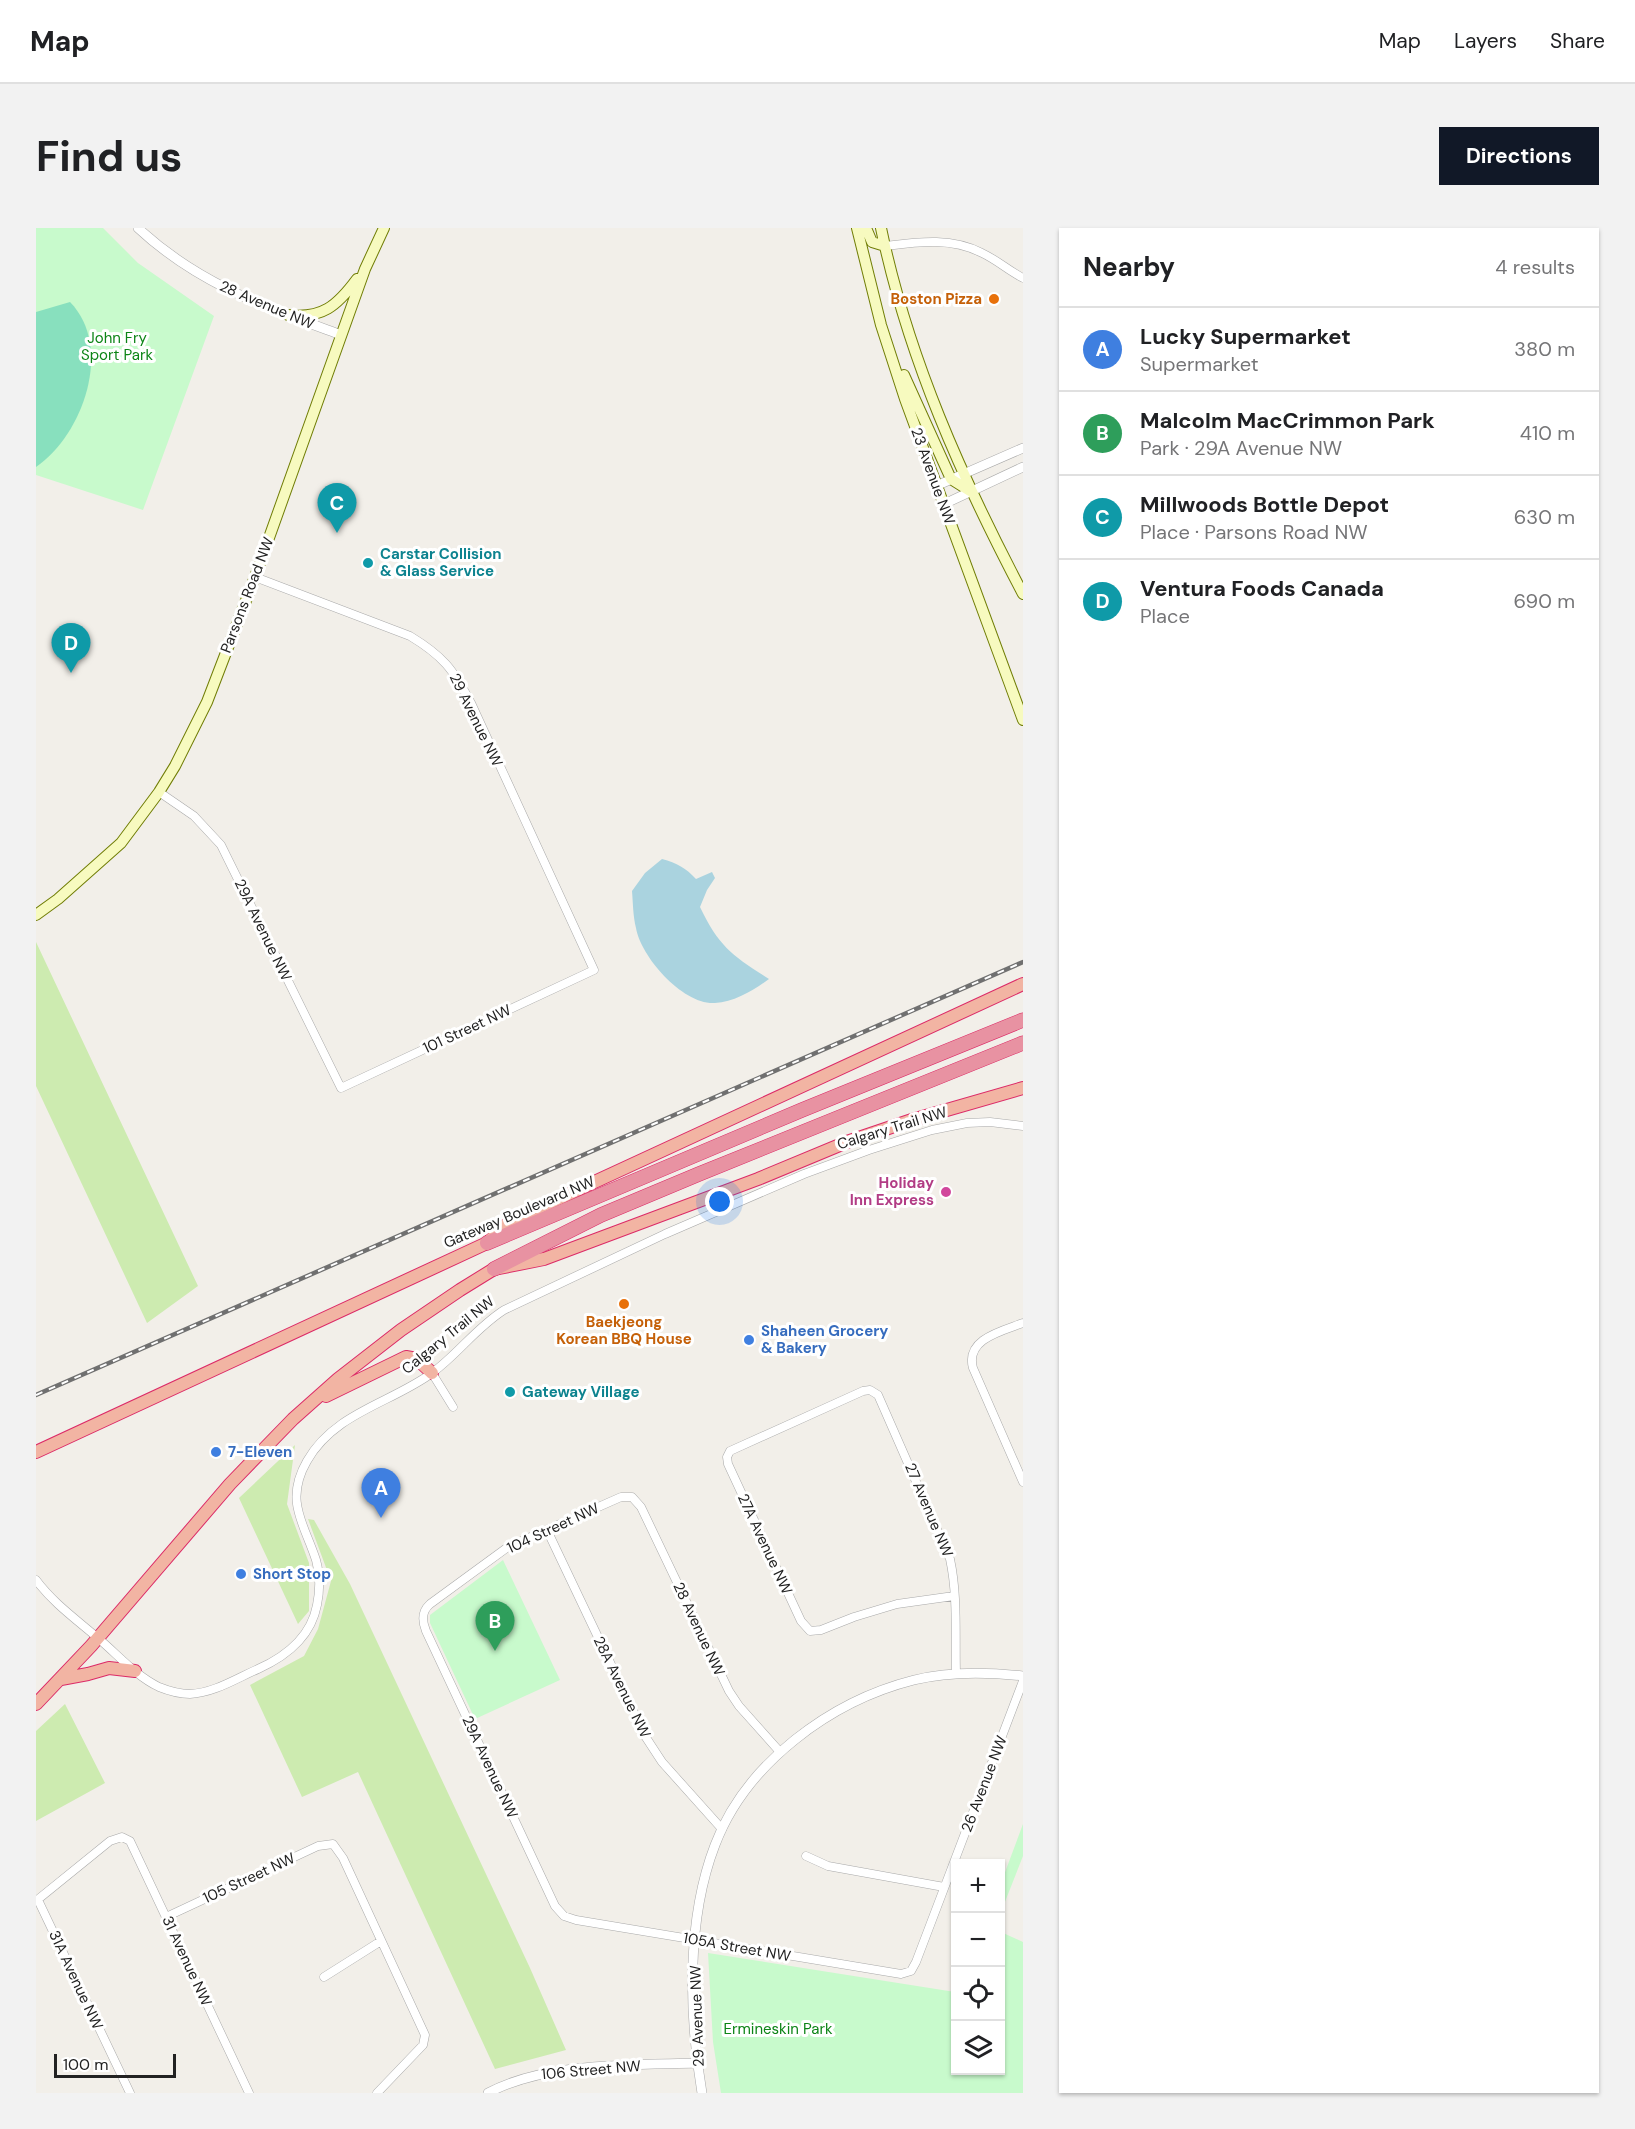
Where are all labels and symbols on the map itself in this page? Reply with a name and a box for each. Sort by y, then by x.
street label: 28 Avenue NW [216,276,318,334]
place label: Boston Pizza [890,289,982,309]
marker: Boston Pizza [987,292,1001,306]
park label: John Fry Sport Park [81,328,153,365]
street label: 23 Avenue NW [906,425,960,527]
pin: C [318,484,356,533]
street label: Parsons Road NW [216,534,278,656]
place label: Carstar Collision & Glass Service [380,544,502,581]
marker: Carstar Collision & Glass Service [361,556,375,570]
pin: D [51,624,90,673]
street label: 29 Avenue NW [445,670,507,771]
street label: 29A Avenue NW [230,876,297,985]
street label: 101 Street NW [420,1000,515,1058]
street label: Calgary Trail NW [835,1102,950,1154]
street label: Gateway Boulevard NW [441,1171,598,1253]
place label: Holiday Inn Express [850,1173,934,1210]
marker: Holiday Inn Express [939,1185,953,1199]
your location [705,1187,734,1216]
street label: Calgary Trail NW [398,1291,499,1379]
marker: Baekjeong Korean BBQ House [617,1297,631,1311]
place label: Baekjeong Korean BBQ House [556,1312,692,1349]
place label: Shaheen Grocery & Bakery [761,1321,888,1358]
marker: Shaheen Grocery & Bakery [742,1333,756,1347]
place label: Gateway Village [522,1382,640,1402]
marker: Gateway Village [503,1385,517,1399]
place label: 7-Eleven [228,1442,292,1462]
marker: 7-Eleven [209,1445,223,1459]
street label: 27 Avenue NW [900,1460,958,1560]
pin: A [362,1468,400,1518]
street label: 27A Avenue NW [733,1490,797,1598]
street label: 104 Street NW [504,1498,603,1558]
place label: Short Stop [253,1564,331,1584]
marker: Short Stop [234,1567,248,1581]
street label: 28 Avenue NW [669,1579,730,1680]
pin: B [476,1602,514,1651]
street label: 28A Avenue NW [589,1633,655,1742]
street label: 29A Avenue NW [457,1712,523,1822]
street label: 26 Avenue NW [956,1732,1012,1835]
street label: 105 Street NW [200,1848,299,1908]
street label: 31 Avenue NW [157,1913,217,2010]
street label: 31A Avenue NW [44,1927,108,2033]
street label: 105A Street NW [682,1928,793,1966]
street label: 29 Avenue NW [685,1964,709,2067]
park label: Ermineskin Park [723,2019,833,2039]
scale bar [54,2051,176,2078]
street label: 106 Street NW [540,2056,642,2084]

